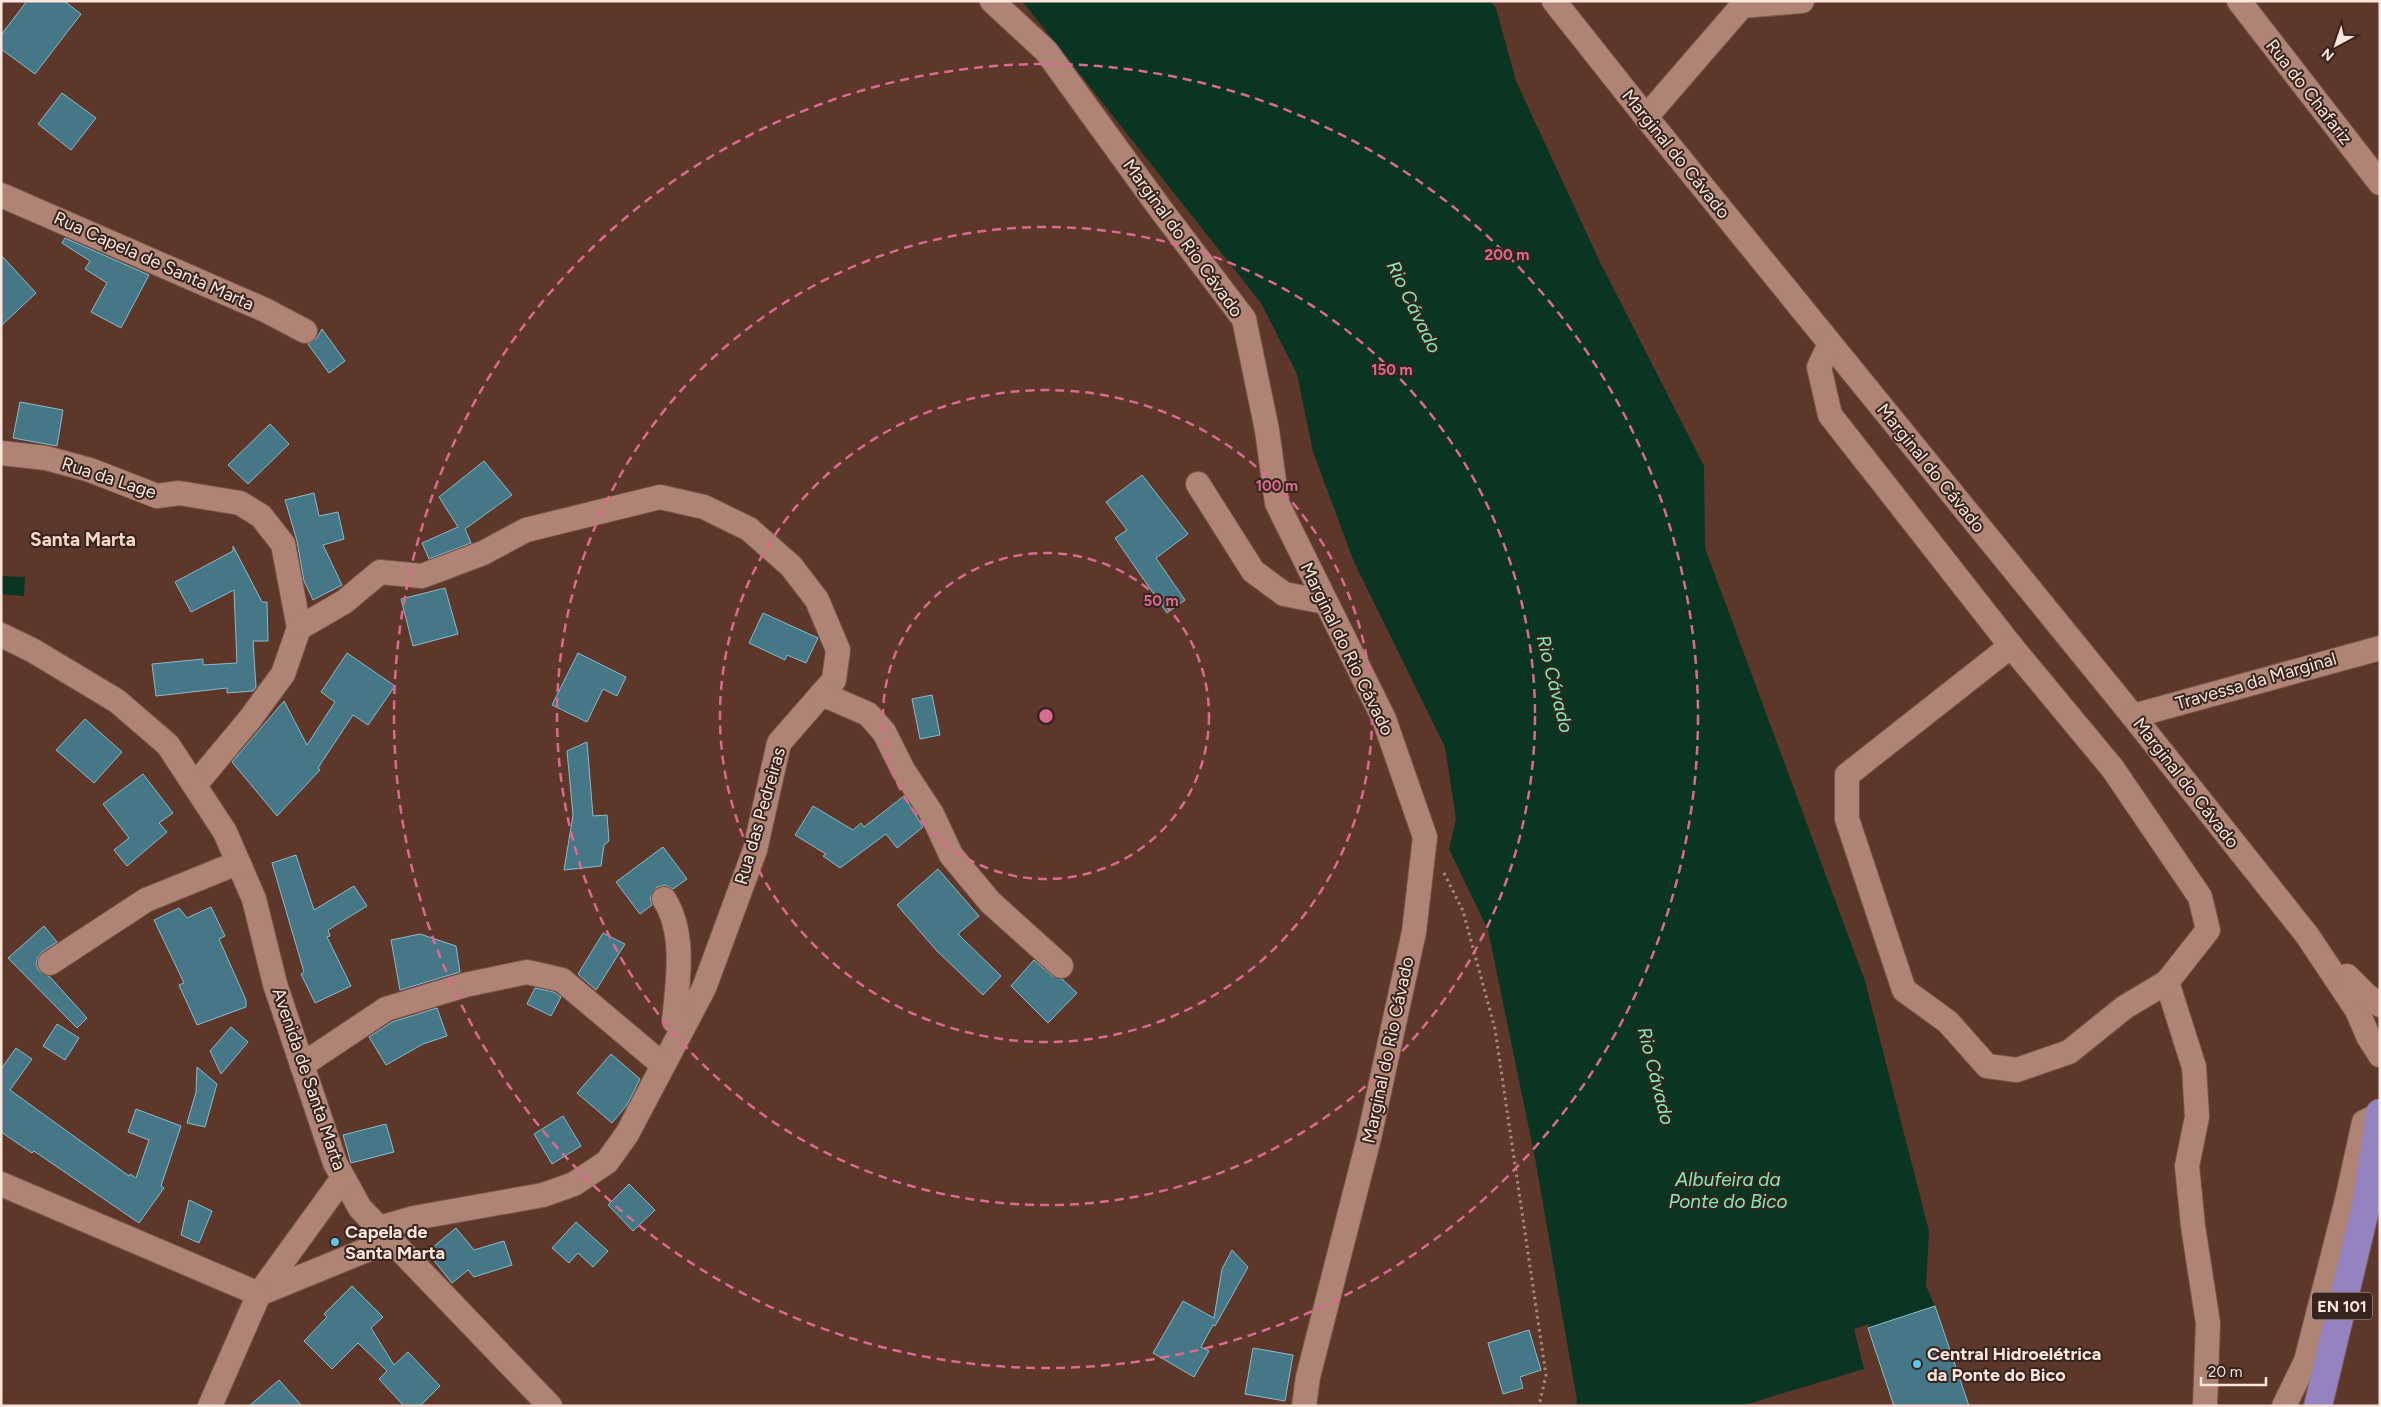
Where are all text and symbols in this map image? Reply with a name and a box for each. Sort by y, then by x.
north arrow [2311,20,2361,70]
street label: Rua do Chafariz [2261,35,2357,149]
text: N [2318,45,2338,65]
street label: Marginal do Cávado [1617,85,1735,223]
street label: Marginal do Rio Cávado [1118,155,1248,321]
street label: Rua Capela de Santa Marta [50,207,258,315]
text: 200 m [1485,246,1529,264]
water label: Rio Cávado [1382,257,1446,357]
text: 150 m [1371,361,1413,379]
street label: Marginal do Cávado [1872,399,1990,537]
street label: Rua da Lage [59,452,159,504]
text: 100 m [1256,477,1298,495]
district label: Santa Marta [30,528,136,551]
street label: Marginal do Rio Cávado [1295,559,1399,739]
text: 50 m [1143,592,1179,610]
water label: Rio Cávado [1532,633,1578,735]
street label: Travessa da Marginal [2173,648,2339,714]
centre of rings [1037,707,1055,725]
street label: Marginal do Cávado [2128,713,2244,853]
street label: Rua das Pedreiras [730,745,790,887]
street label: Marginal do Rio Cávado [1357,955,1419,1145]
street label: Avenida de Santa Marta [267,985,351,1173]
water label: Rio Cávado [1633,1025,1679,1127]
water label: Albufeira da Ponte do Bico [1668,1168,1788,1213]
place label: Capela de Santa Marta [345,1221,445,1264]
marker: Capela de Santa Marta [329,1236,341,1248]
road number: EN 101 [2312,1292,2372,1320]
place label: Central Hidroelétrica da Ponte do Bico [1927,1343,2101,1386]
scale bar [2201,1354,2266,1386]
marker: Central Hidroelétrica da Ponte do Bico [1911,1358,1923,1370]
text: 20 m [2208,1363,2242,1381]

